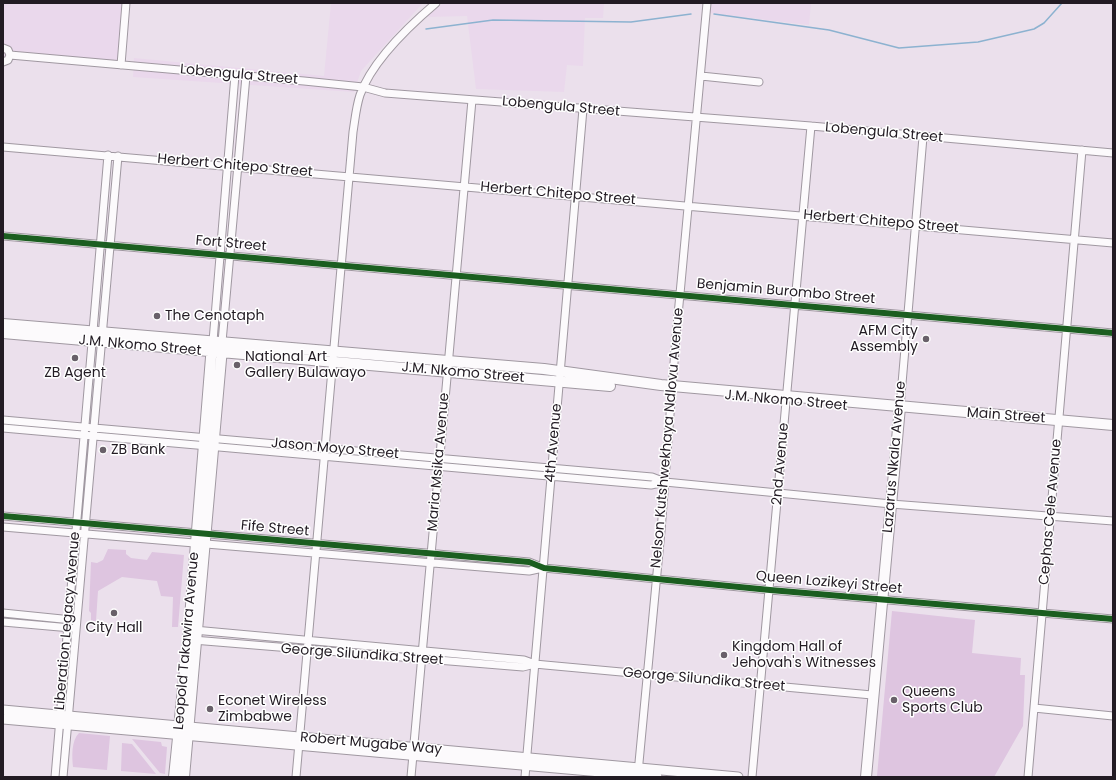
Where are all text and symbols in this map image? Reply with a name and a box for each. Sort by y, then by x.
street label: Lobengula Street [179,61,299,89]
street label: Lobengula Street [501,93,621,121]
street label: Lobengula Street [824,119,944,147]
street label: Herbert Chitepo Street [157,151,313,181]
street label: Herbert Chitepo Street [480,179,636,209]
street label: Herbert Chitepo Street [803,207,959,237]
street label: Fort Street [195,233,267,255]
street label: Benjamin Burombo Street [696,276,876,308]
street label: Nelson Kutshwekhaya Ndlovu Avenue [648,307,688,569]
place label: The Cenotaph [165,308,264,324]
marker: The Cenotaph [152,311,162,321]
place label: AFM City Assembly [850,323,918,356]
street label: J.M. Nkomo Street [78,332,202,360]
marker: AFM City Assembly [921,334,931,344]
place label: National Art Gallery Bulawayo [245,349,366,382]
marker: ZB Agent [70,353,80,363]
street label: J.M. Nkomo Street [401,359,525,387]
marker: National Art Gallery Bulawayo [232,360,242,370]
place label: ZB Agent [44,365,106,381]
street label: Lazarus Nkala Avenue [880,380,910,534]
street label: J.M. Nkomo Street [724,387,848,415]
street label: Maria Msika Avenue [425,392,453,532]
street label: 4th Avenue [542,403,566,483]
street label: Main Street [966,405,1046,427]
street label: 2nd Avenue [769,422,793,506]
street label: Jason Moyo Street [270,435,400,463]
street label: Cephas Cele Avenue [1036,438,1066,586]
place label: ZB Bank [111,442,165,458]
marker: ZB Bank [98,445,108,455]
street label: Fife Street [240,518,310,540]
street label: Liberation Legacy Avenue [52,531,84,711]
street label: Leopold Takawira Avenue [171,551,203,731]
street label: Queen Lozikeyi Street [755,568,903,598]
marker: City Hall [109,608,119,618]
place label: City Hall [85,620,143,636]
place label: Kingdom Hall of Jehovah's Witnesses [732,639,876,672]
street label: George Silundika Street [280,641,444,669]
marker: Kingdom Hall of Jehovah's Witnesses [719,650,729,660]
street label: George Silundika Street [622,665,786,695]
place label: Queens Sports Club [902,684,983,716]
place label: Econet Wireless Zimbabwe [218,693,327,726]
marker: Queens Sports Club [889,695,899,705]
marker: Econet Wireless Zimbabwe [205,704,215,714]
street label: Robert Mugabe Way [299,729,443,759]

